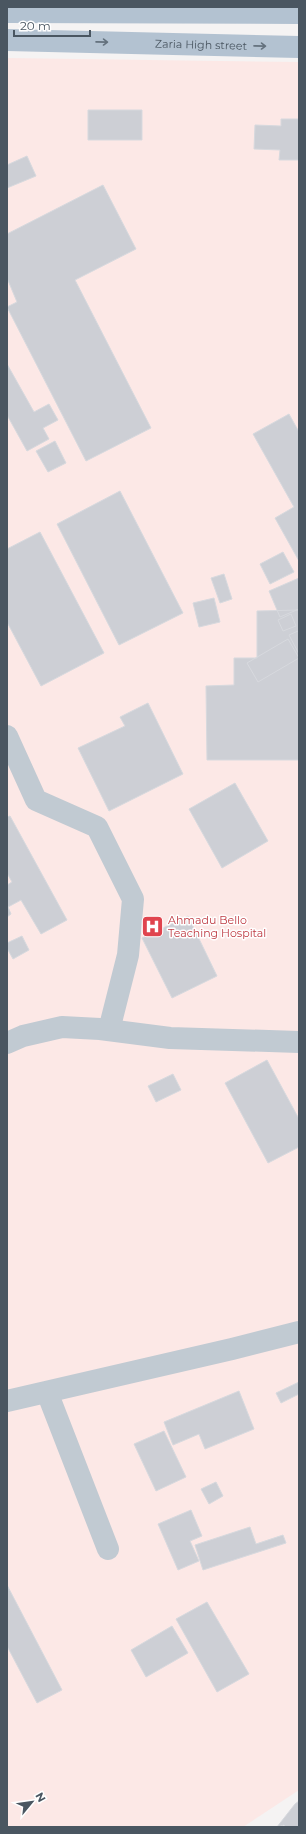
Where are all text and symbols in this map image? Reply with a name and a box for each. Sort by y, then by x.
scale bar [14,12,90,38]
text: 20 m [20,18,51,33]
street label: Zaria High street [155,37,248,53]
one-way arrow [95,39,108,46]
one-way arrow [253,42,266,50]
hospital icon: Ahmadu Bello Teaching Hospital [140,913,166,939]
place label: Ahmadu Bello Teaching Hospital [168,913,266,940]
north arrow [12,1782,52,1822]
text: N [32,1790,49,1804]

